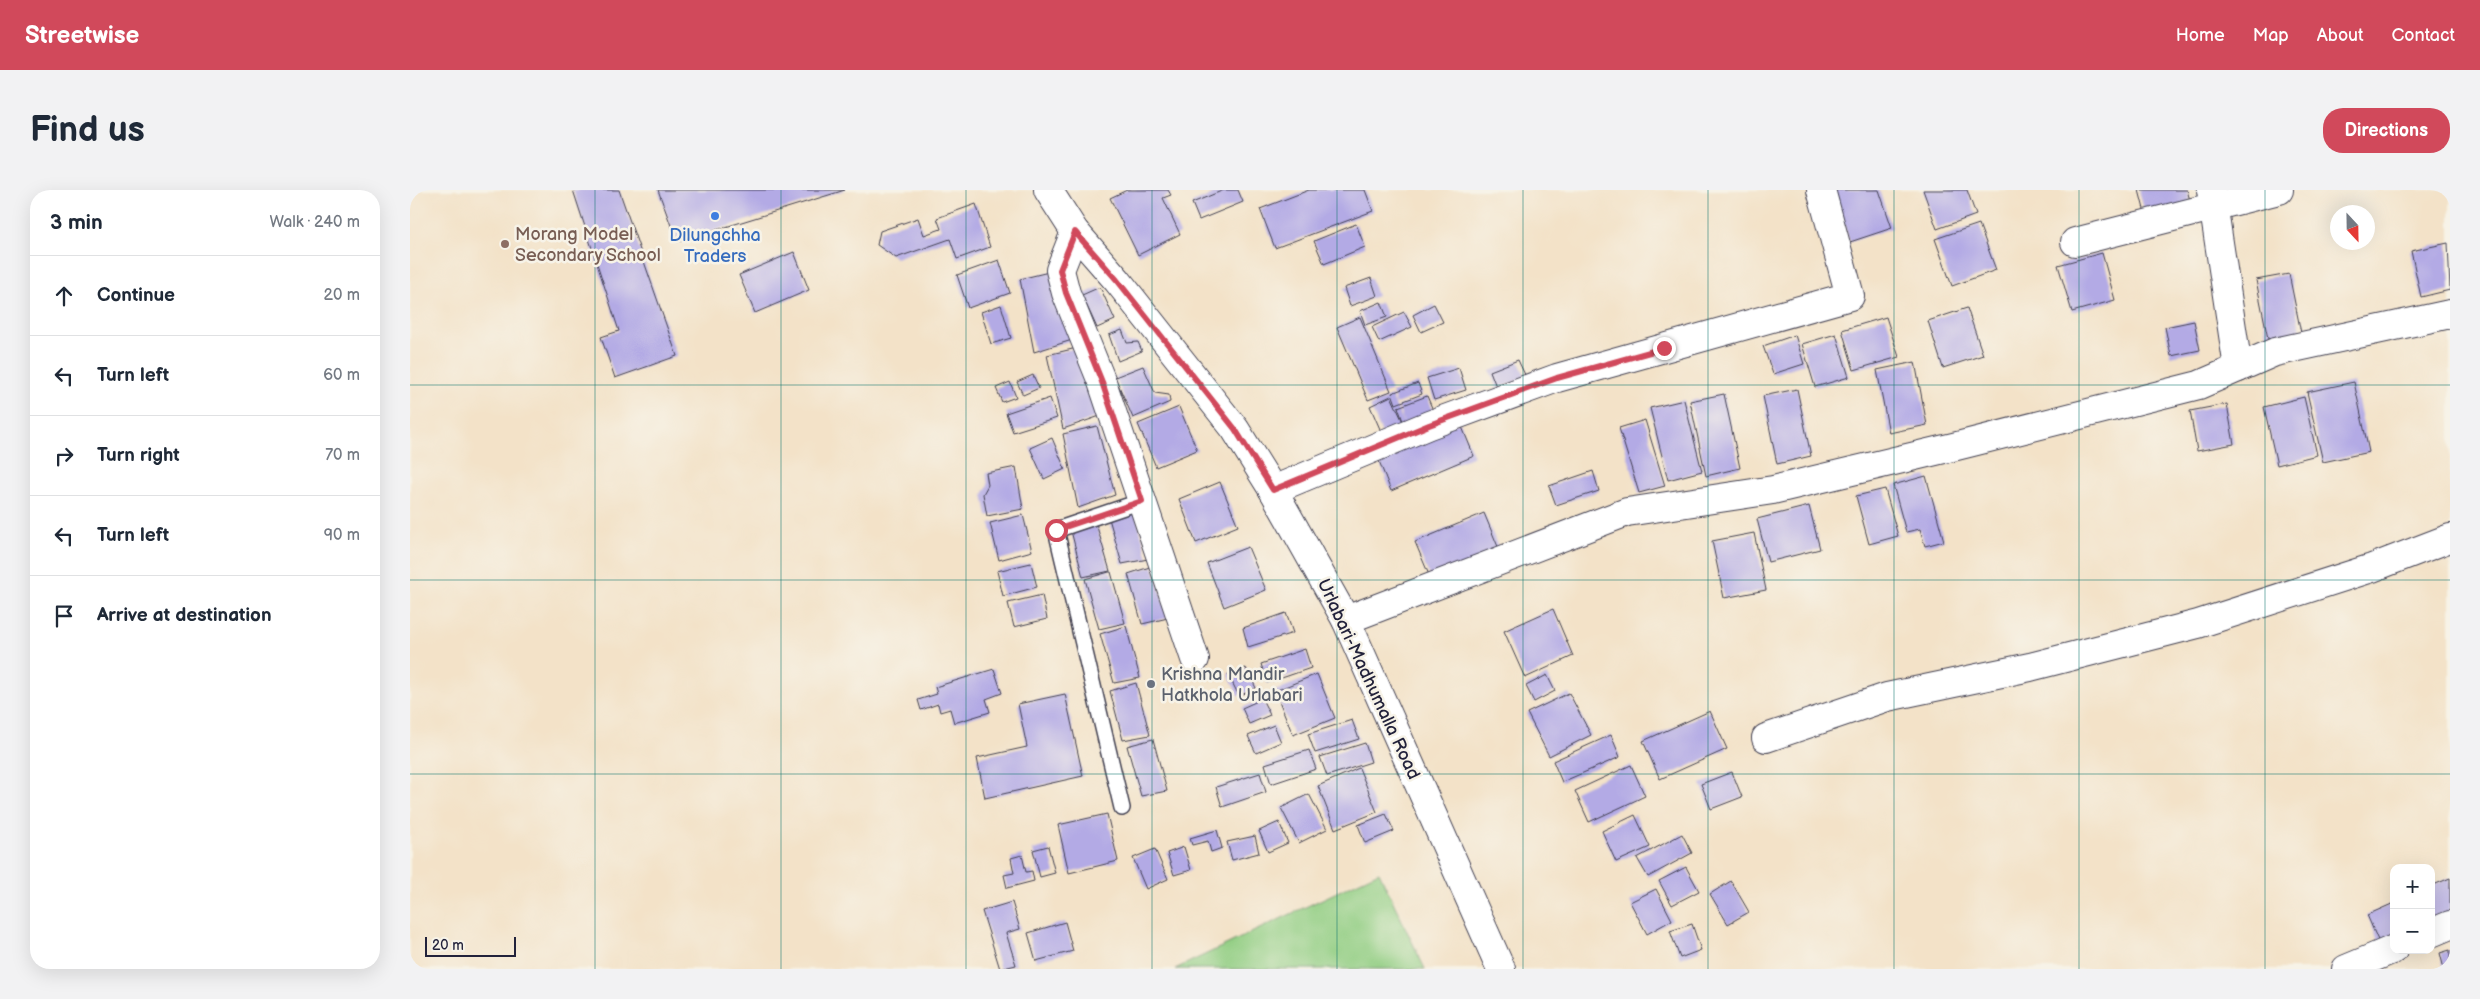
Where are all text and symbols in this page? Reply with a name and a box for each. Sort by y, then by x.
text: Streetwise [25,21,139,50]
text: Home [2176,25,2225,46]
text: Map [2253,25,2289,46]
text: About [2317,25,2364,46]
text: Contact [2392,25,2455,46]
button: Directions [2323,108,2450,153]
text: Find us [30,109,145,152]
north arrow [2330,205,2375,250]
text: 3 min [50,210,103,235]
marker: Dilungchha Traders [709,210,721,222]
text: Walk · 240 m [270,213,360,232]
place label: Morang Model Secondary School [515,224,661,266]
place label: Dilungchha Traders [669,225,761,267]
marker: Morang Model Secondary School [499,238,511,250]
icon: ahead [50,282,78,310]
text: Continue [97,284,175,307]
text: 20 m [324,286,360,305]
route end [1653,337,1676,360]
icon: left [50,362,78,390]
text: Turn left [97,364,169,387]
text: 60 m [323,366,360,385]
icon: right [50,442,78,470]
text: Turn right [97,444,180,467]
text: 70 m [325,446,360,465]
route start [1045,519,1068,542]
icon: left [50,522,78,550]
text: Turn left [97,524,169,547]
text: 90 m [324,526,360,545]
street label: Urlabari-Madhumalla Road [1313,576,1424,783]
icon: arrive [50,602,78,630]
text: Arrive at destination [97,604,272,627]
place label: Krishna Mandir Hatkhola Urlabari [1161,664,1303,706]
marker: Krishna Mandir Hatkhola Urlabari [1145,678,1157,690]
map controls [2390,864,2435,954]
button: + [2390,864,2435,909]
button: − [2390,909,2435,954]
scale bar [425,934,516,957]
text: 20 m [432,937,464,954]

